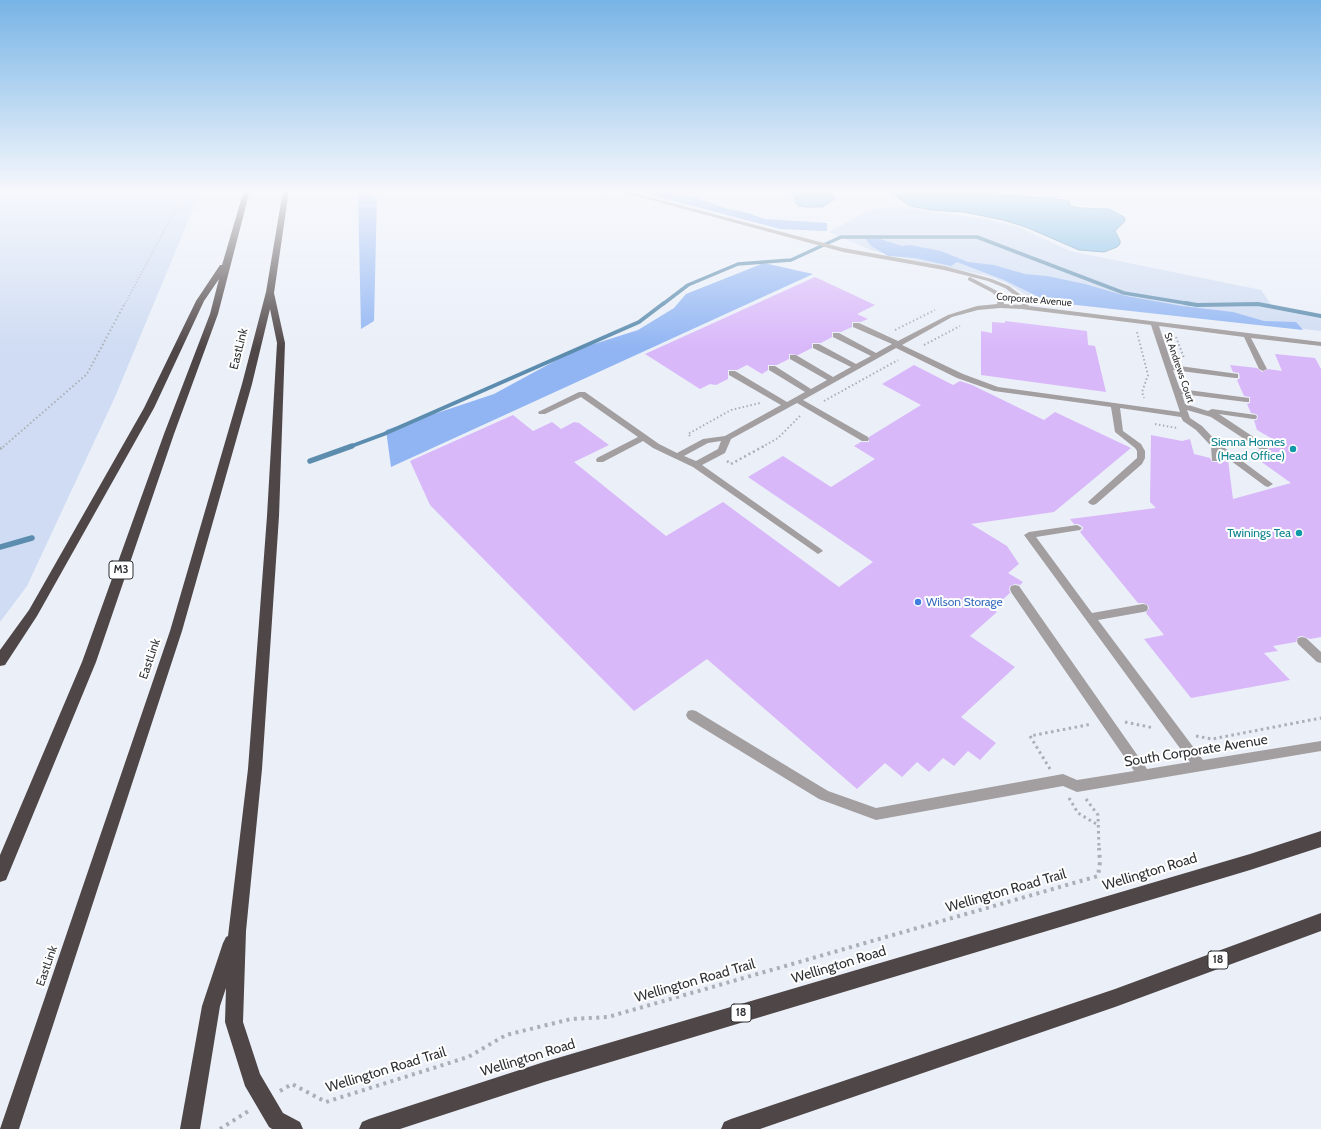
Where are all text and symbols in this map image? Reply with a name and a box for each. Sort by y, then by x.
street label: Corporate Avenue [996,291,1072,309]
street label: EastLink [227,327,251,371]
street label: St Andrews Court [1161,331,1197,405]
place label: Sienna Homes (Head Office) [1211,435,1285,463]
marker: Sienna Homes (Head Office) [1288,444,1298,454]
place label: Twinings Tea [1227,526,1291,540]
marker: Twinings Tea [1294,528,1304,538]
road number: M3 [109,561,133,579]
place label: Wilson Storage [926,595,1003,609]
marker: Wilson Storage [913,597,923,607]
street label: EastLink [136,637,164,681]
street label: South Corporate Avenue [1123,731,1269,771]
street label: Wellington Road [1101,850,1199,894]
street label: Wellington Road Trail [944,866,1068,916]
street label: Wellington Road [790,943,888,987]
street label: EastLink [33,944,61,988]
road number: 18 [1208,951,1228,969]
street label: Wellington Road Trail [633,956,757,1006]
road number: 18 [731,1004,751,1022]
street label: Wellington Road [479,1036,577,1080]
street label: Wellington Road Trail [324,1044,448,1096]

